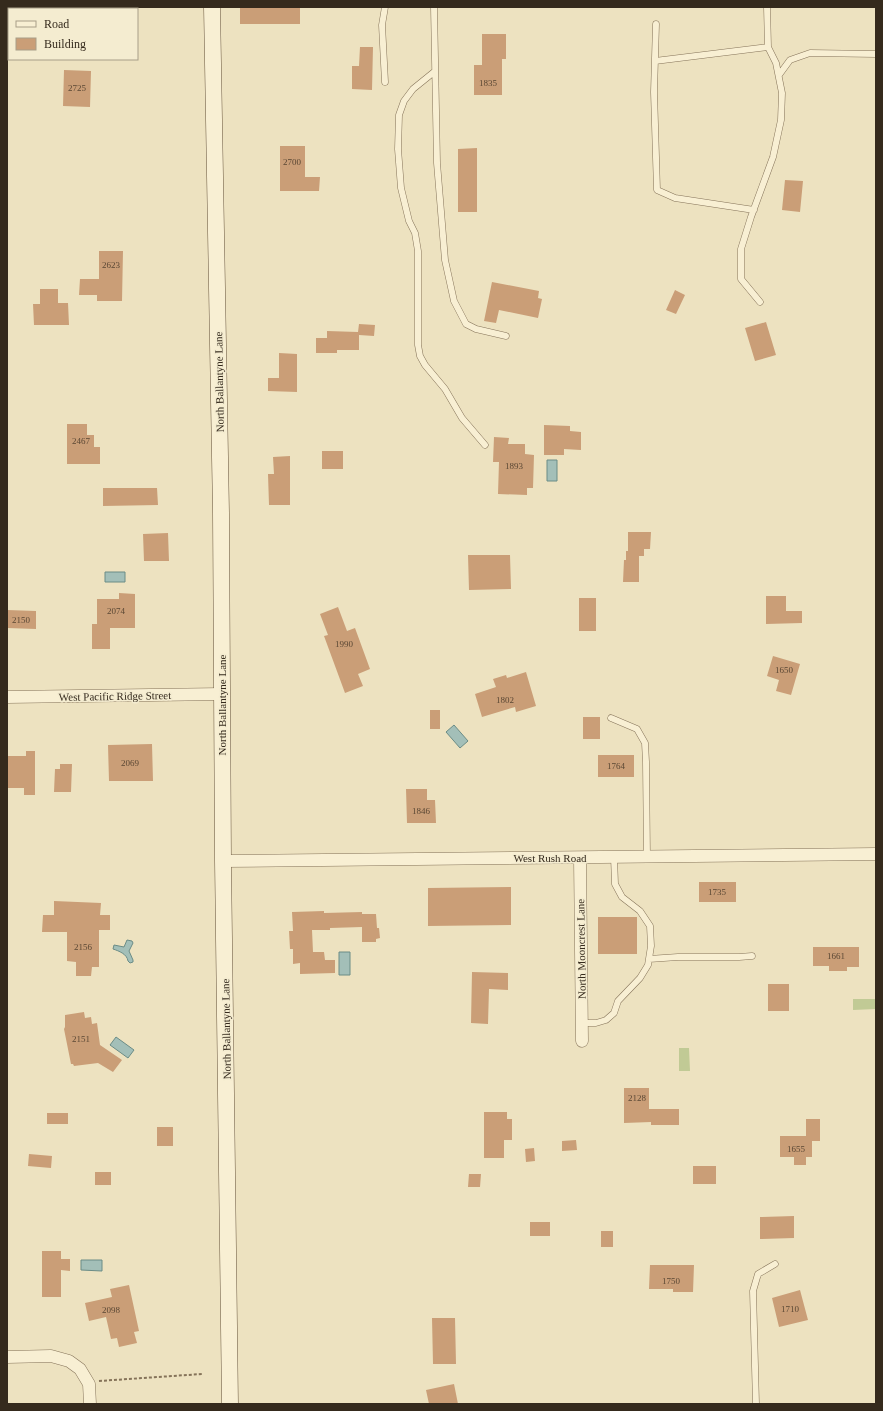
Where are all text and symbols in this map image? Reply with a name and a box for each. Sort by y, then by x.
legend [8,8,138,60]
text: Road [44,17,69,31]
text: Building [44,37,86,51]
house number: 1835 [479,78,498,88]
house number: 2725 [68,83,87,93]
house number: 2700 [283,157,302,167]
house number: 2623 [102,260,121,270]
street label: North Ballantyne Lane [212,331,226,433]
house number: 2467 [72,436,91,446]
house number: 1893 [505,461,524,471]
house number: 2074 [107,606,126,616]
house number: 2150 [12,615,31,625]
house number: 1990 [335,639,354,649]
street label: North Ballantyne Lane [216,654,228,755]
house number: 1650 [775,665,794,675]
street label: West Pacific Ridge Street [59,689,171,703]
house number: 1802 [496,695,514,705]
house number: 2069 [121,758,140,768]
house number: 1764 [607,761,626,771]
house number: 1846 [412,806,431,816]
street label: West Rush Road [513,852,587,864]
house number: 1735 [708,887,727,897]
street label: North Mooncrest Lane [574,899,588,999]
house number: 2156 [74,942,93,952]
house number: 1661 [827,951,845,961]
street label: North Ballantyne Lane [219,978,233,1080]
house number: 2151 [72,1034,90,1044]
house number: 2128 [628,1093,647,1103]
house number: 1655 [787,1144,806,1154]
house number: 1750 [662,1276,681,1286]
house number: 1710 [781,1304,800,1314]
house number: 2098 [102,1305,121,1315]

